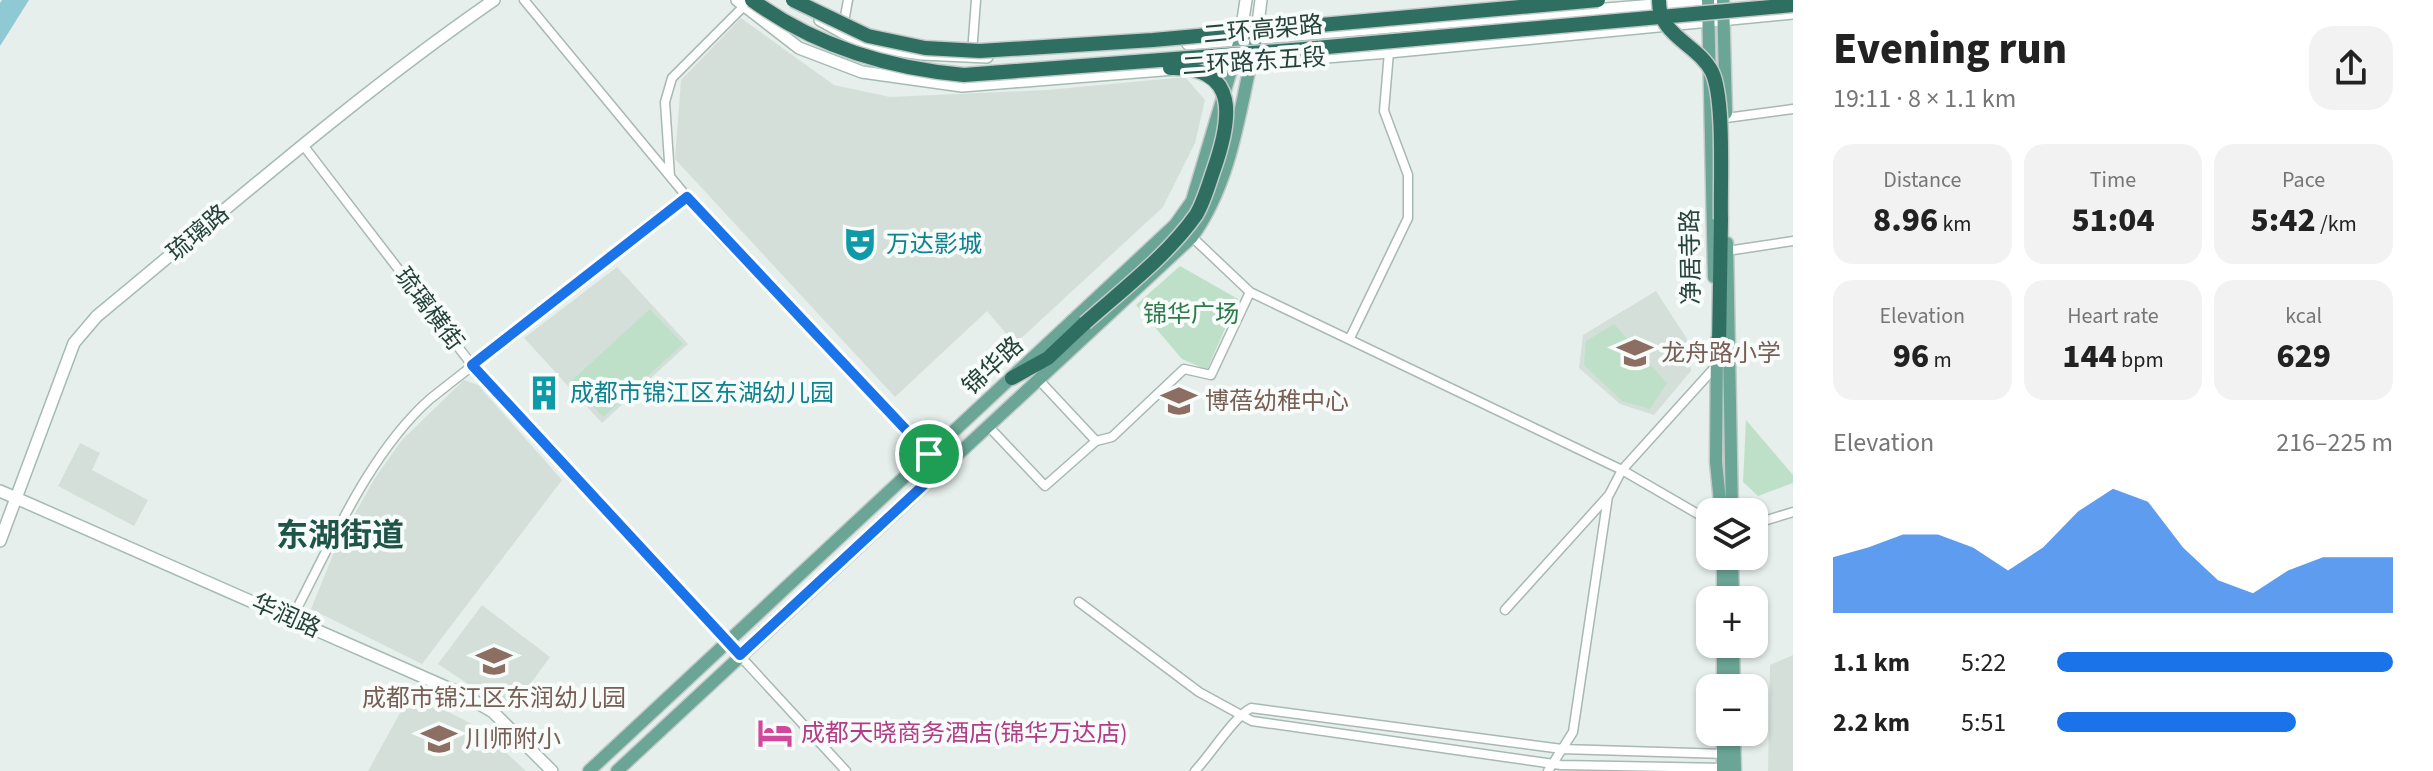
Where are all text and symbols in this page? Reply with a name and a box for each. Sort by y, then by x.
street label: 二环高架路 [1202,7,1324,53]
text: Evening run [1833,18,2067,81]
button: share [2309,26,2393,110]
street label: 二环路东五段 [1181,40,1327,84]
text: 19:11 · 8 × 1.1 km [1833,80,2016,117]
text: Distance [1883,164,1961,196]
text: Time [2090,164,2136,196]
text: Pace [2282,164,2325,196]
street label: 琉璃路 [159,196,237,270]
text: 8.96 [1873,196,1938,245]
text: 51:04 [2071,196,2155,245]
text: 5:42 [2251,196,2316,245]
text: km [1938,208,1972,240]
text: /km [2316,208,2357,240]
street label: 净居寺路 [1673,209,1709,305]
theatre icon: 万达影城 [841,225,879,263]
place label: 万达影城 [886,227,982,262]
street label: 琉璃横街 [386,260,472,358]
park label: 锦华广场 [1143,297,1239,332]
text: Elevation [1879,300,1965,332]
text: Heart rate [2067,300,2159,332]
text: kcal [2285,300,2322,332]
street label: 锦华路 [955,329,1031,403]
text: 96 [1893,332,1929,381]
text: 144 [2062,332,2117,381]
text: 629 [2276,332,2331,381]
school or university icon: 龙舟路小学 [1616,334,1654,372]
place label: 龙舟路小学 [1661,336,1781,371]
text: m [1929,344,1952,376]
text: bpm [2117,344,2164,376]
building icon: 成都市锦江区东湖幼儿园 [525,374,563,412]
place label: 成都市锦江区东湖幼儿园 [570,376,834,411]
school or university icon: 博蓓幼稚中心 [1160,382,1198,420]
place label: 博蓓幼稚中心 [1205,384,1349,419]
pin [895,420,963,488]
text: Elevation [1833,424,1934,461]
text: 216–225 m [2276,424,2393,461]
icon: arrive [907,432,951,476]
map controls [1696,498,1768,746]
button: layers [1696,498,1768,570]
district label: 东湖街道 [276,513,404,559]
street label: 华润路 [246,585,326,647]
button: + [1696,586,1768,658]
school or university icon: 成都市锦江区东润幼儿园 [475,642,513,680]
text: 1.1 km [1833,644,1910,681]
text: 5:22 [1961,644,2006,681]
button: − [1696,674,1768,746]
place label: 成都市锦江区东润幼儿园 [362,681,626,716]
text: 2.2 km [1833,704,1910,741]
text: 5:51 [1961,704,2006,741]
hotel icon: 成都天晓商务酒店(锦华万达店) [756,714,794,752]
place label: 成都天晓商务酒店(锦华万达店) [801,716,1128,751]
school or university icon: 川师附小 [420,720,458,758]
place label: 川师附小 [465,722,561,757]

